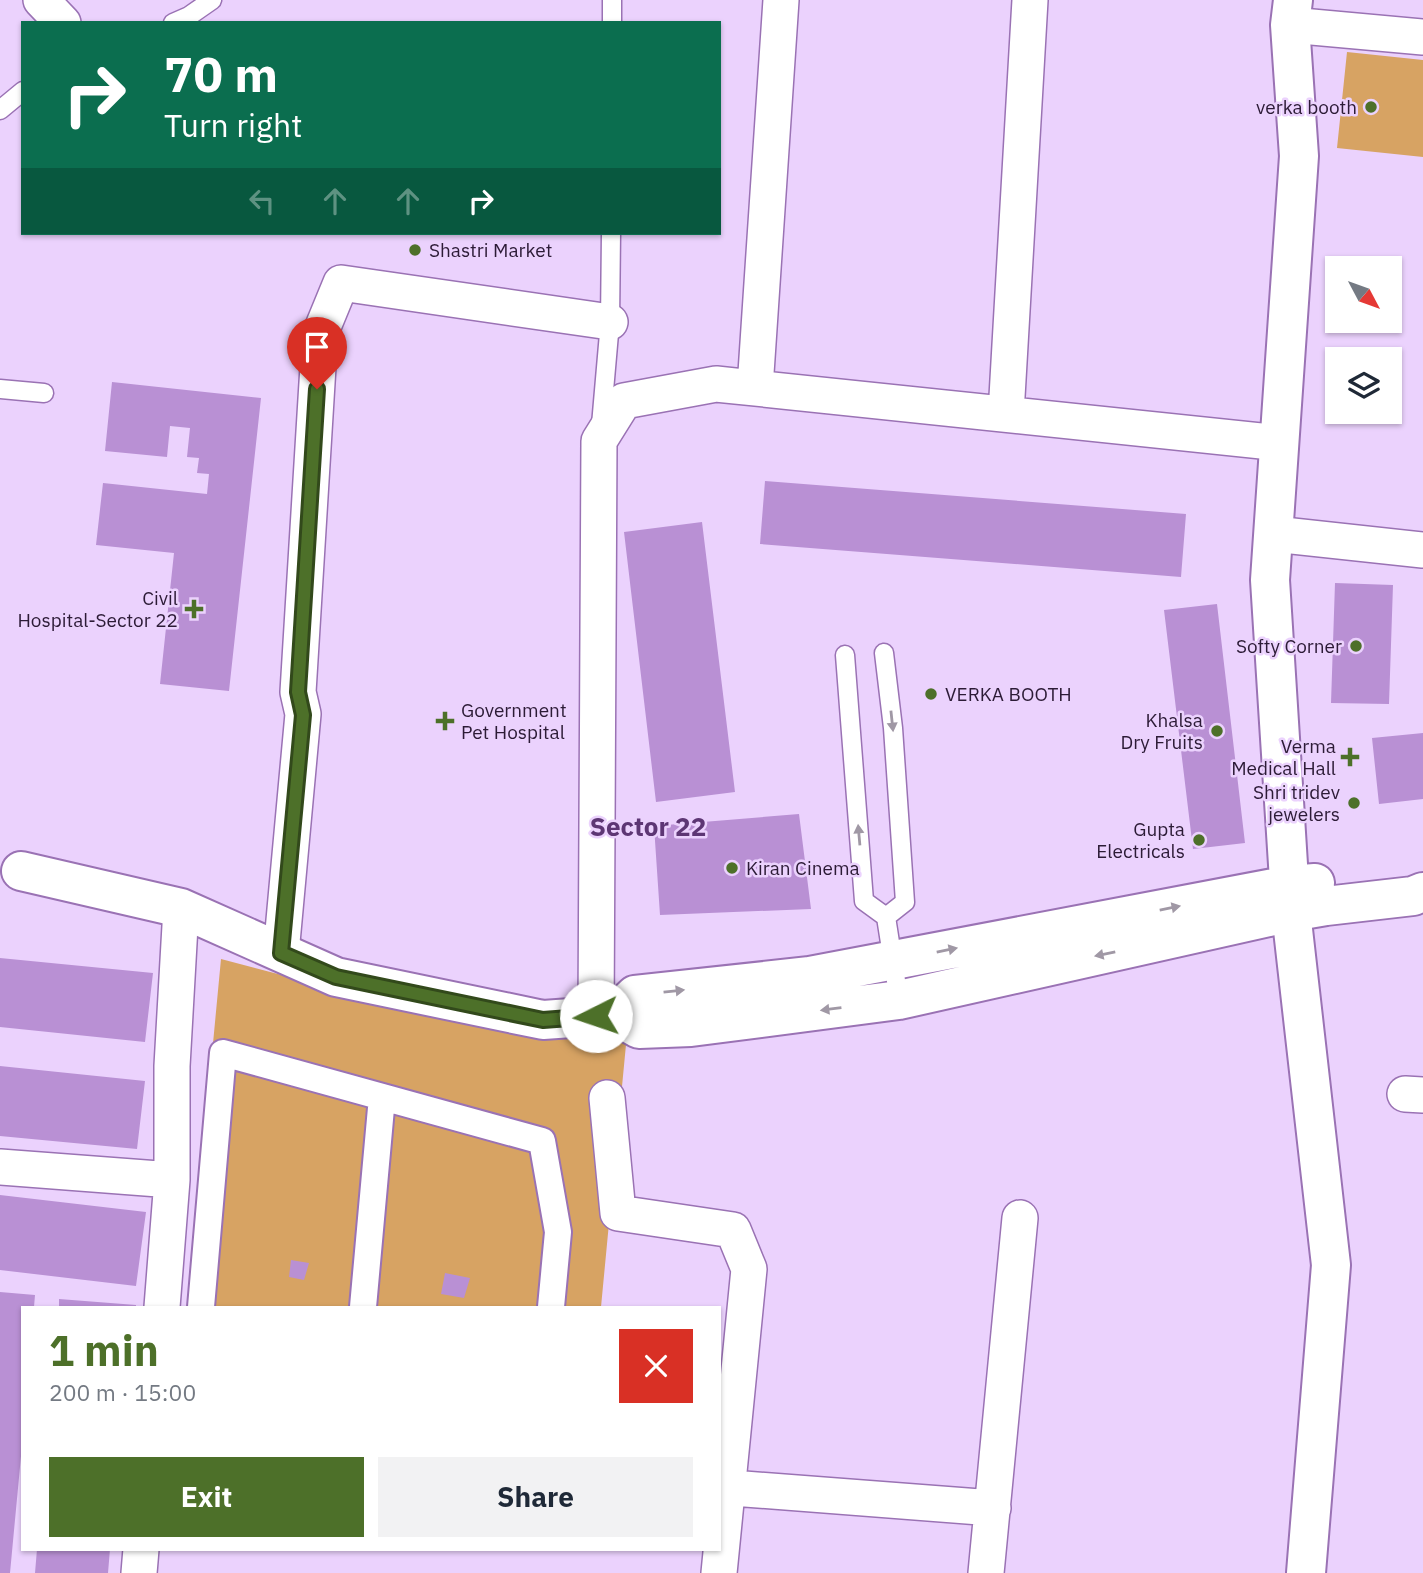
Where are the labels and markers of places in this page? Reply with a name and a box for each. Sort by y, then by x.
place label: verka booth [1256,95,1357,119]
marker: verka booth [1363,99,1379,115]
place label: Shastri Market [429,238,552,262]
marker: Shastri Market [407,242,423,258]
pin [287,317,347,389]
place label: Civil Hospital-Sector 22 [17,586,178,632]
marker: Civil Hospital-Sector 22 [184,599,204,619]
place label: Softy Corner [1236,634,1342,658]
marker: Softy Corner [1348,638,1364,654]
place label: VERKA BOOTH [945,682,1072,706]
marker: VERKA BOOTH [923,686,939,702]
place label: Government Pet Hospital [461,698,567,744]
place label: Khalsa Dry Fruits [1120,708,1203,754]
marker: Government Pet Hospital [435,711,455,731]
marker: Khalsa Dry Fruits [1209,723,1225,739]
place label: Verma Medical Hall [1231,734,1336,780]
marker: Verma Medical Hall [1342,749,1358,765]
place label: Shri tridev jewelers [1253,780,1340,826]
marker: Shri tridev jewelers [1346,795,1362,811]
place label: Gupta Electricals [1096,817,1185,863]
marker: Gupta Electricals [1191,832,1207,848]
place label: Kiran Cinema [746,856,860,880]
marker: Kiran Cinema [724,860,740,876]

